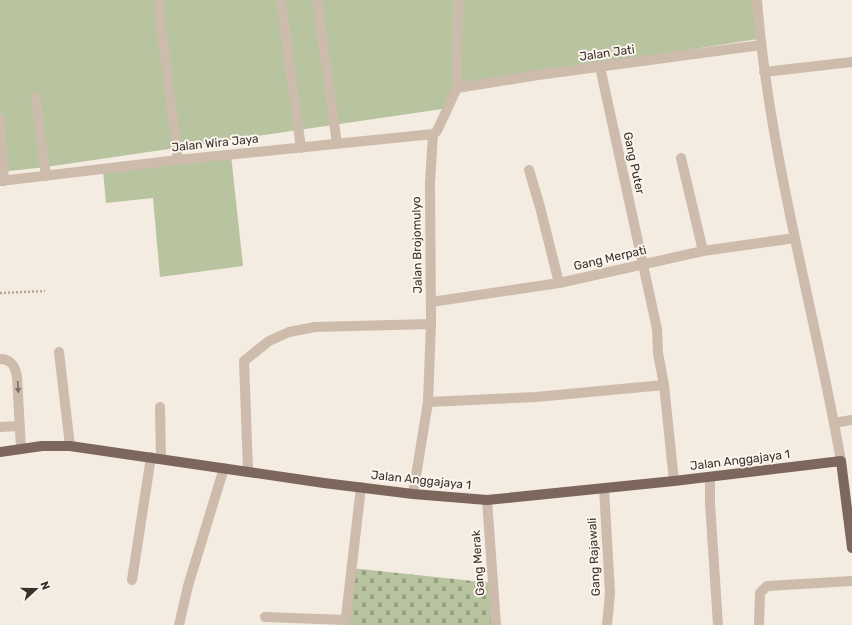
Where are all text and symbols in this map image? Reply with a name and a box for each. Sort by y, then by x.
street label: Jalan Jati [578,42,636,64]
street label: Jalan Wira Jaya [171,131,259,155]
street label: Gang Puter [621,131,647,196]
street label: Jalan Brojomulyo [409,196,425,294]
street label: Gang Merpati [572,243,648,273]
one-way arrow [14,381,21,393]
street label: Jalan Anggajaya 1 [689,447,791,473]
street label: Jalan Anggajaya 1 [370,468,472,492]
street label: Gang Rajawali [585,517,603,596]
street label: Gang Merak [469,529,487,596]
north arrow [16,569,56,609]
text: N [37,580,52,592]

